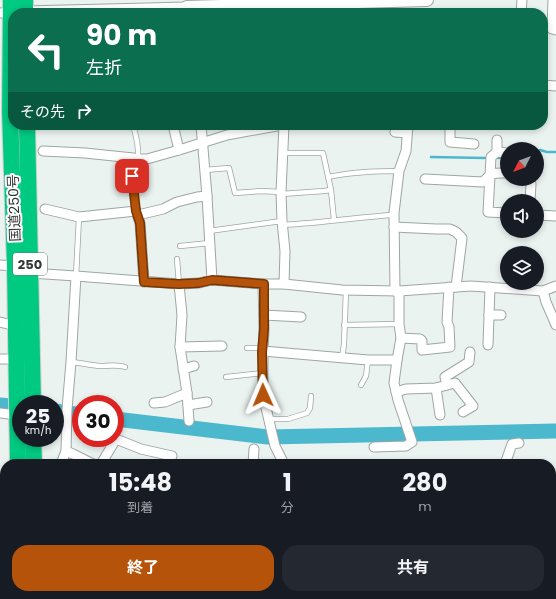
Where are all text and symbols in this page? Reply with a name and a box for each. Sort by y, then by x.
text: 90 m [86,16,157,55]
icon: left [20,24,72,76]
text: 左折 [86,55,122,80]
icon: right [73,100,95,122]
text: その先 [20,101,65,122]
north arrow [500,142,544,186]
map controls [500,142,544,290]
pin [115,159,149,193]
icon: arrive [121,165,143,187]
street label: 国道250号 [3,174,25,242]
button: sound [500,194,544,238]
button: layers [500,246,544,290]
road number: 250 [13,253,47,275]
position arrow [242,374,284,416]
speed limit sign: 30 [72,395,124,447]
text: 25 [26,402,50,430]
text: km/h [25,423,51,438]
text: 15:48 [109,466,172,499]
text: 1 [283,466,292,499]
text: 280 [402,466,447,499]
text: m [418,497,432,516]
text: 到着 [127,498,153,517]
text: 分 [281,498,294,517]
button: 終了 [12,545,274,591]
button: 共有 [282,545,544,591]

